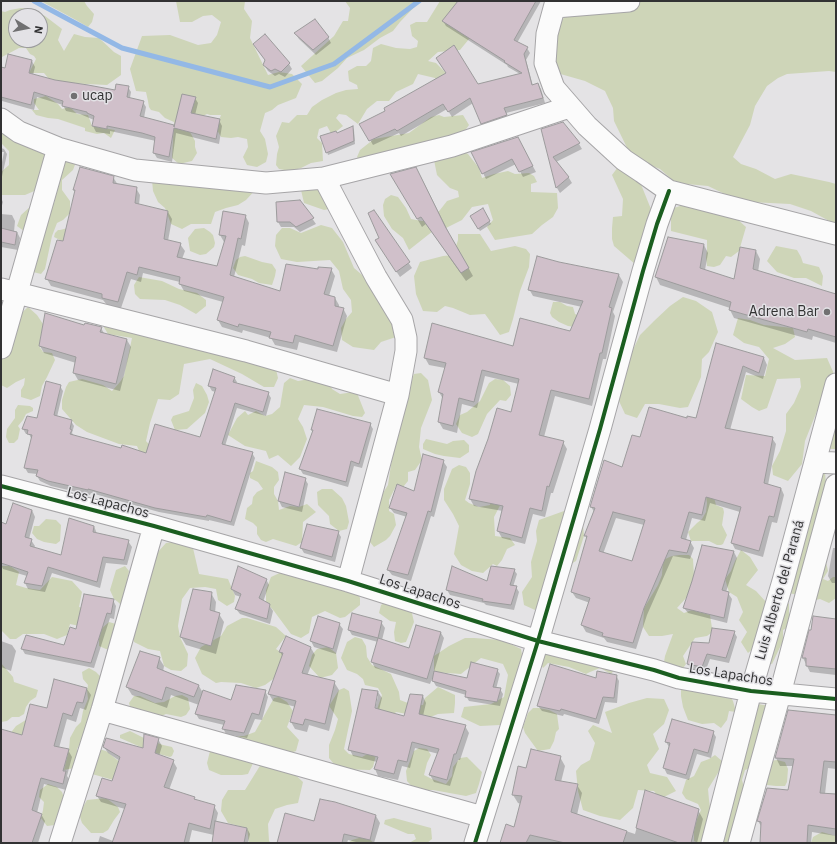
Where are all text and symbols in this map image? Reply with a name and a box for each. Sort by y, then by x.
north arrow [8,8,48,48]
text: N [31,25,46,35]
place label: ucap [82,88,113,104]
marker: ucap [69,91,79,101]
place label: Adrena Bar [749,304,819,320]
marker: Adrena Bar [822,307,832,317]
street label: Los Lapachos [65,484,151,522]
street label: Luis Alberto del Paraná [752,518,808,662]
street label: Los Lapachos [377,571,463,613]
street label: Los Lapachos [688,660,774,690]

